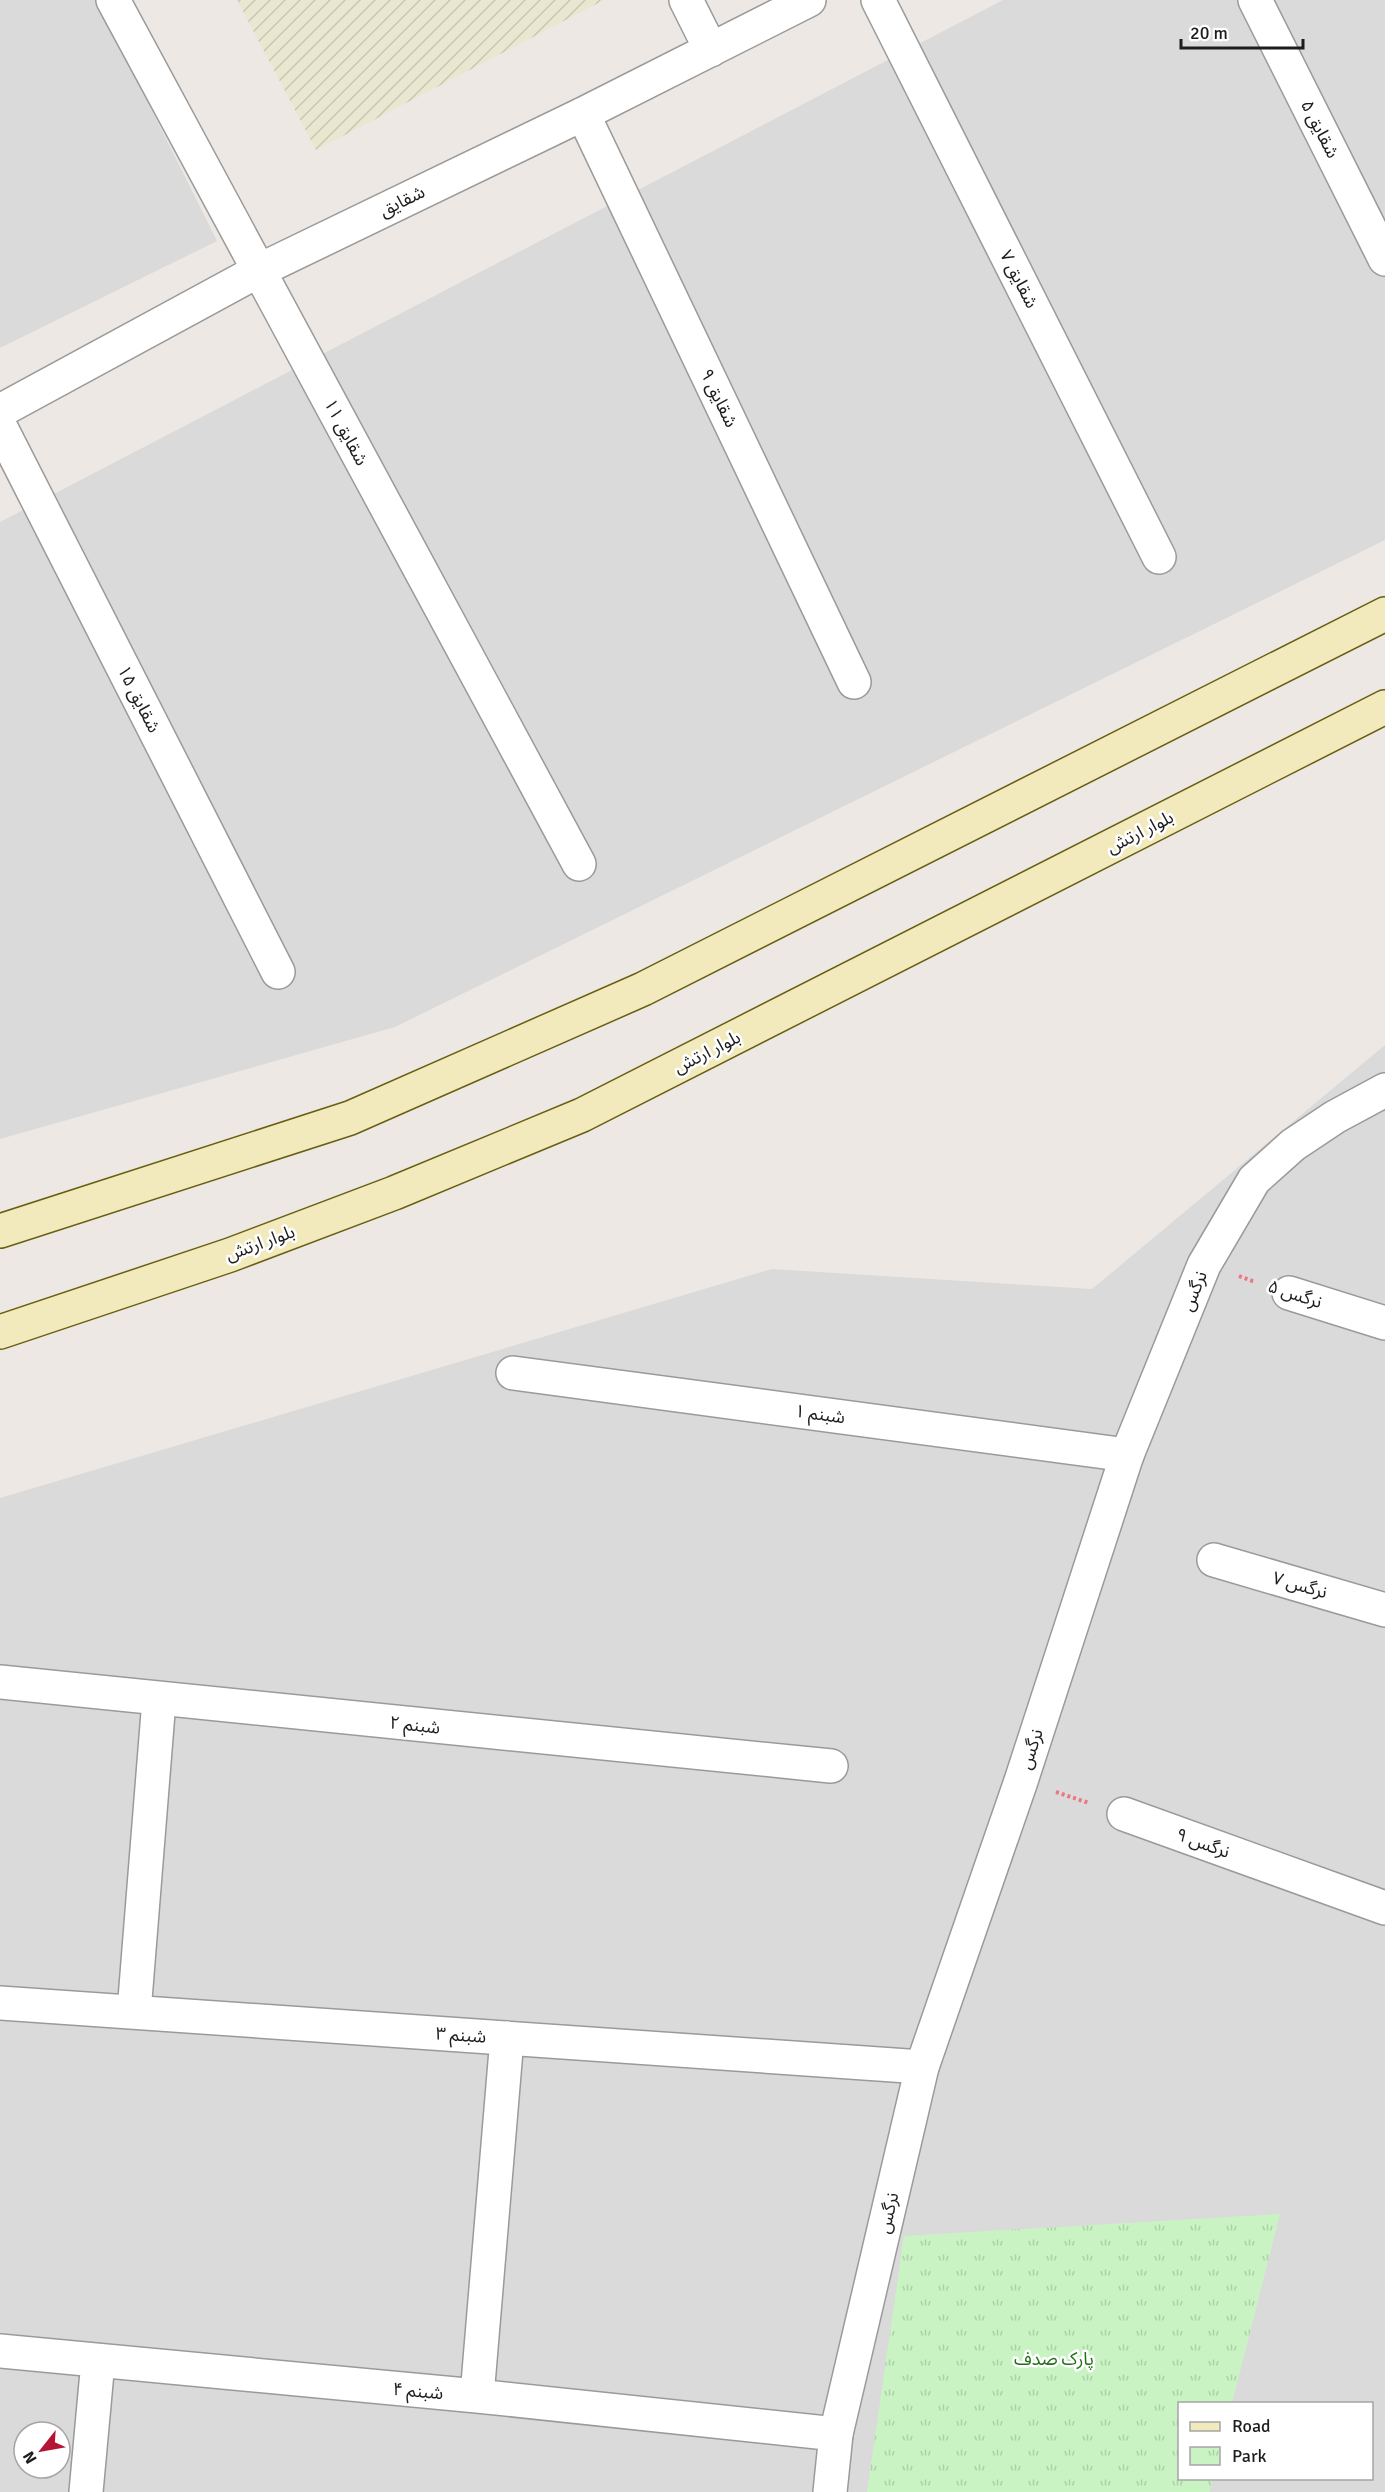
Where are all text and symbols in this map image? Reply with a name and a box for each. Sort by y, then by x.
scale bar [1181,12,1302,50]
text: 20 m [1190,22,1228,44]
street label: شقایق ۵ [1296,96,1344,162]
street label: شقایق [376,181,428,221]
street label: شقایق ۷ [995,246,1043,312]
street label: شقایق ۹ [695,365,743,431]
street label: شقایق ۱۱ [319,395,373,469]
street label: شقایق ۱۵ [113,662,165,736]
street label: بلوار ارتش [1103,806,1177,858]
street label: بلوار ارتش [670,1026,744,1078]
street label: بلوار ارتش [222,1220,298,1266]
street label: نرگس [1176,1268,1212,1314]
street label: نرگس ۵ [1265,1275,1325,1313]
street label: شبنم ۱ [793,1400,847,1430]
street label: نرگس ۷ [1270,1567,1330,1603]
street label: شبنم ۲ [388,1711,441,1741]
street label: نرگس [1014,1726,1048,1772]
street label: نرگس ۹ [1173,1823,1233,1863]
street label: شبنم ۳ [435,2022,487,2050]
street label: نرگس [873,2190,903,2236]
park label: پارک صدف [1014,2348,1094,2370]
street label: شبنم ۴ [392,2378,444,2406]
legend [1178,2402,1373,2480]
text: Road [1232,2415,1271,2437]
north arrow [12,2420,72,2480]
text: Park [1232,2445,1267,2467]
text: N [19,2447,41,2467]

